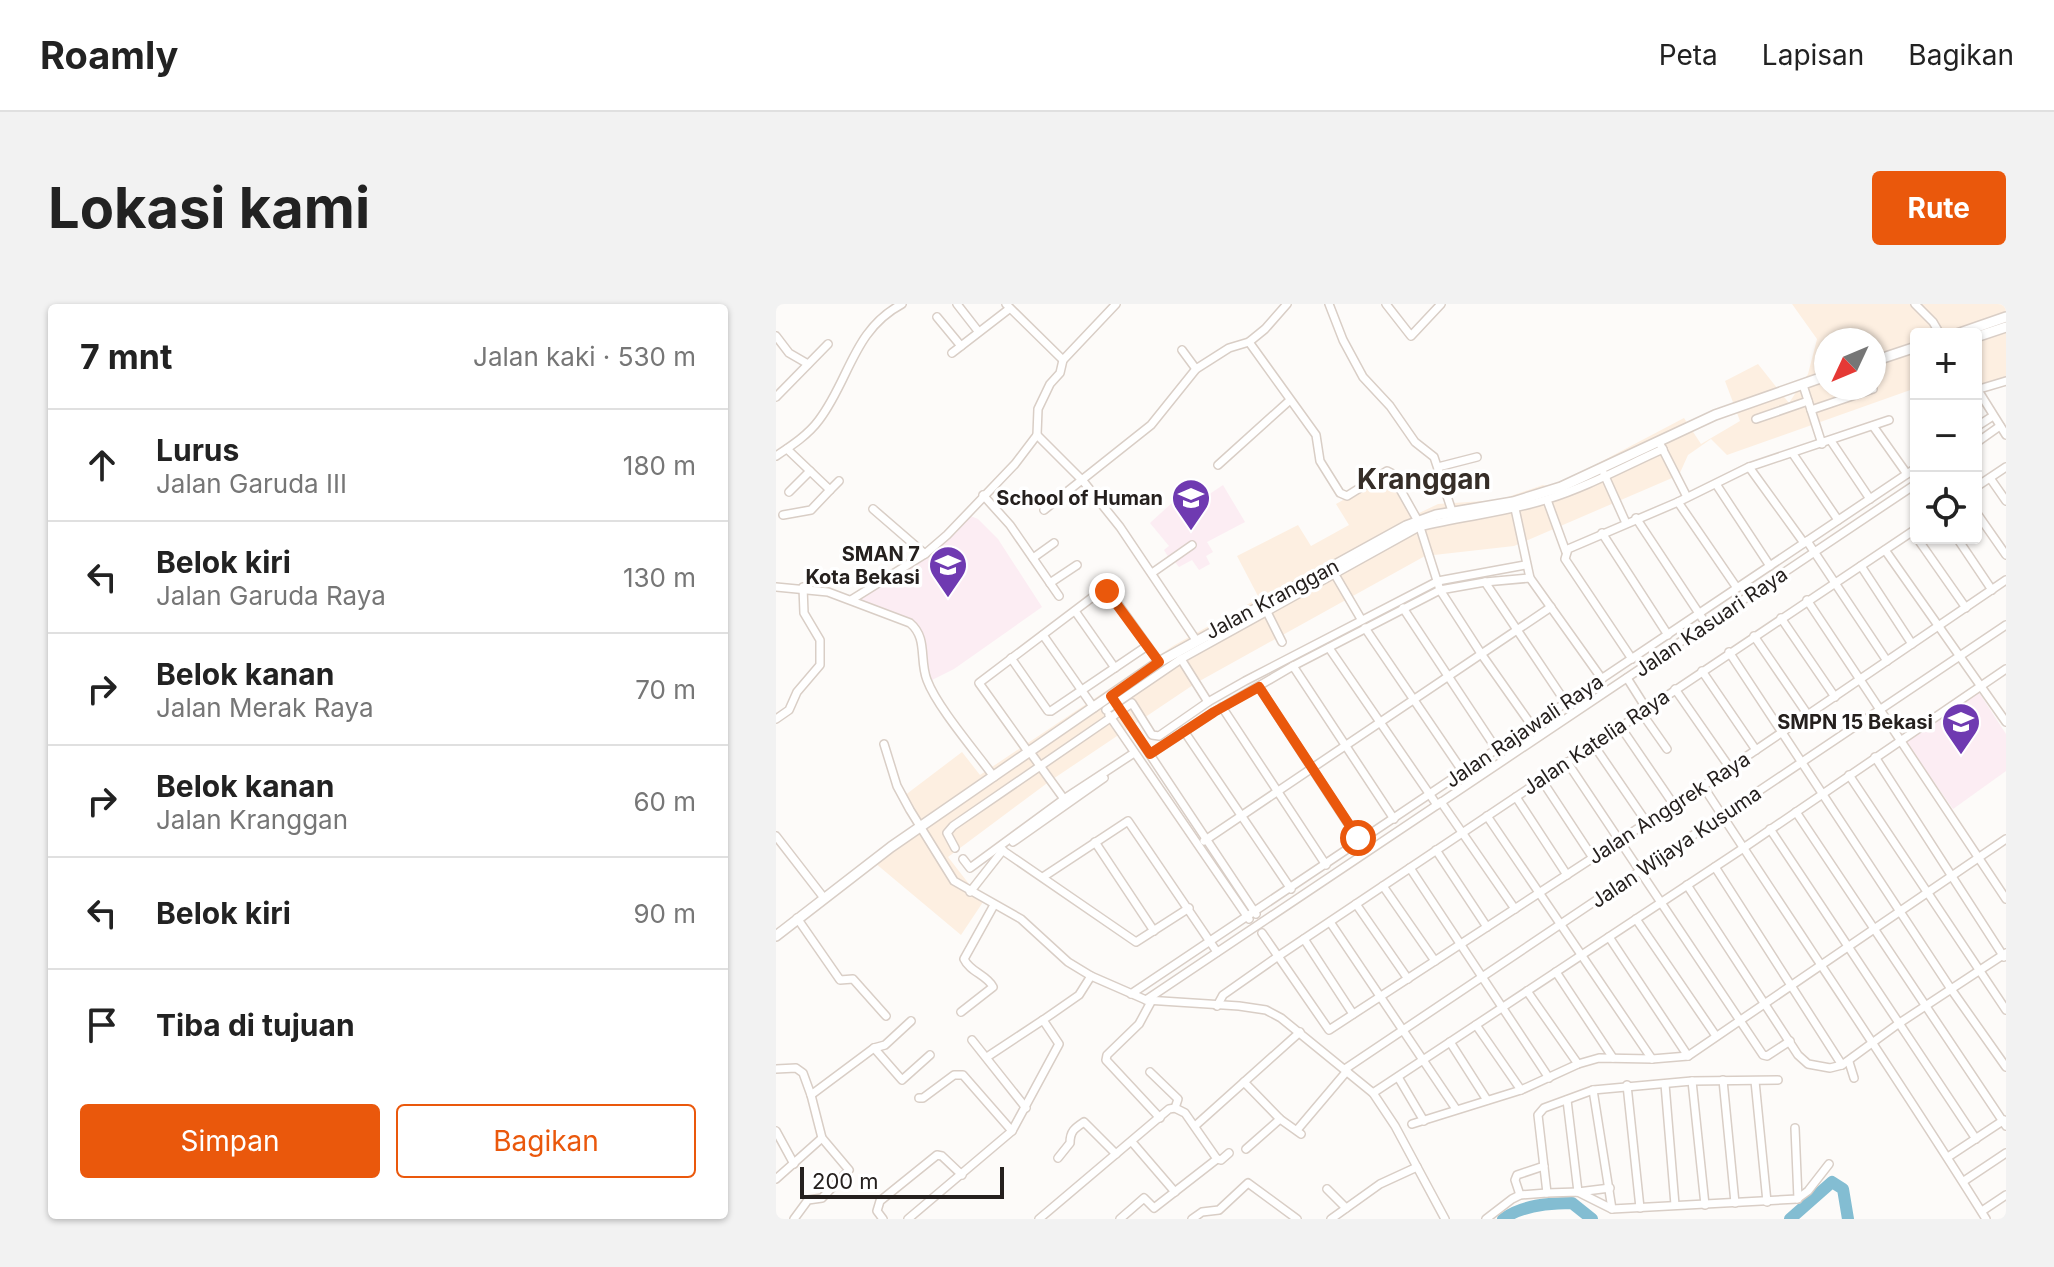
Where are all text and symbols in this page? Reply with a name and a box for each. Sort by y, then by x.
text: Roamly [40,32,178,78]
text: Peta [1659,38,1718,72]
text: Lapisan [1762,38,1864,72]
text: Bagikan [1908,38,2014,72]
button: Rute [1872,171,2006,245]
text: Lokasi kami [48,174,370,242]
north arrow [1814,328,1886,400]
map controls [1910,328,1982,544]
button: + [1910,328,1982,400]
text: 7 mnt [80,336,172,377]
text: Jalan kaki · 530 m [473,341,696,372]
button: − [1910,400,1982,472]
text: Lurus [156,432,239,468]
icon: ahead [80,443,124,487]
text: 180 m [623,450,696,481]
district label: Kranggan [1357,462,1491,496]
text: Jalan Garuda III [156,468,347,499]
button: locate [1910,472,1982,544]
school or university icon: School of Human [1170,477,1212,532]
place label: School of Human [996,486,1163,510]
place label: SMAN 7 Kota Bekasi [805,542,920,589]
text: Belok kiri [156,544,291,580]
school or university icon: SMAN 7 Kota Bekasi [927,544,969,599]
street label: Jalan Kranggan [1201,554,1343,644]
icon: left [80,555,124,599]
text: 130 m [623,562,696,593]
street label: Jalan Kasuari Raya [1630,562,1792,682]
route end [1089,573,1125,609]
text: Jalan Garuda Raya [156,580,386,611]
text: Belok kanan [156,656,334,692]
icon: right [80,667,124,711]
street label: Jalan Rajawali Raya [1441,669,1607,793]
text: 70 m [635,674,696,705]
street label: Jalan Katelia Raya [1518,684,1674,800]
text: Jalan Merak Raya [156,692,374,723]
school or university icon: SMPN 15 Bekasi [1940,701,1982,756]
place label: SMPN 15 Bekasi [1777,710,1933,734]
street label: Jalan Anggrek Raya [1584,747,1754,869]
text: Belok kanan [156,768,334,804]
icon: right [80,779,124,823]
street label: Jalan Wijaya Kusuma [1586,781,1766,913]
text: 60 m [633,786,696,817]
text: Jalan Kranggan [156,804,348,835]
route start [1340,820,1376,856]
icon: left [80,891,124,935]
text: Belok kiri [156,895,291,931]
text: 90 m [633,898,696,929]
icon: arrive [80,1003,124,1047]
text: Tiba di tujuan [156,1007,355,1043]
button: Simpan [80,1104,380,1178]
button: Bagikan [396,1104,696,1178]
scale bar [800,1163,1004,1199]
text: 200 m [812,1168,879,1194]

